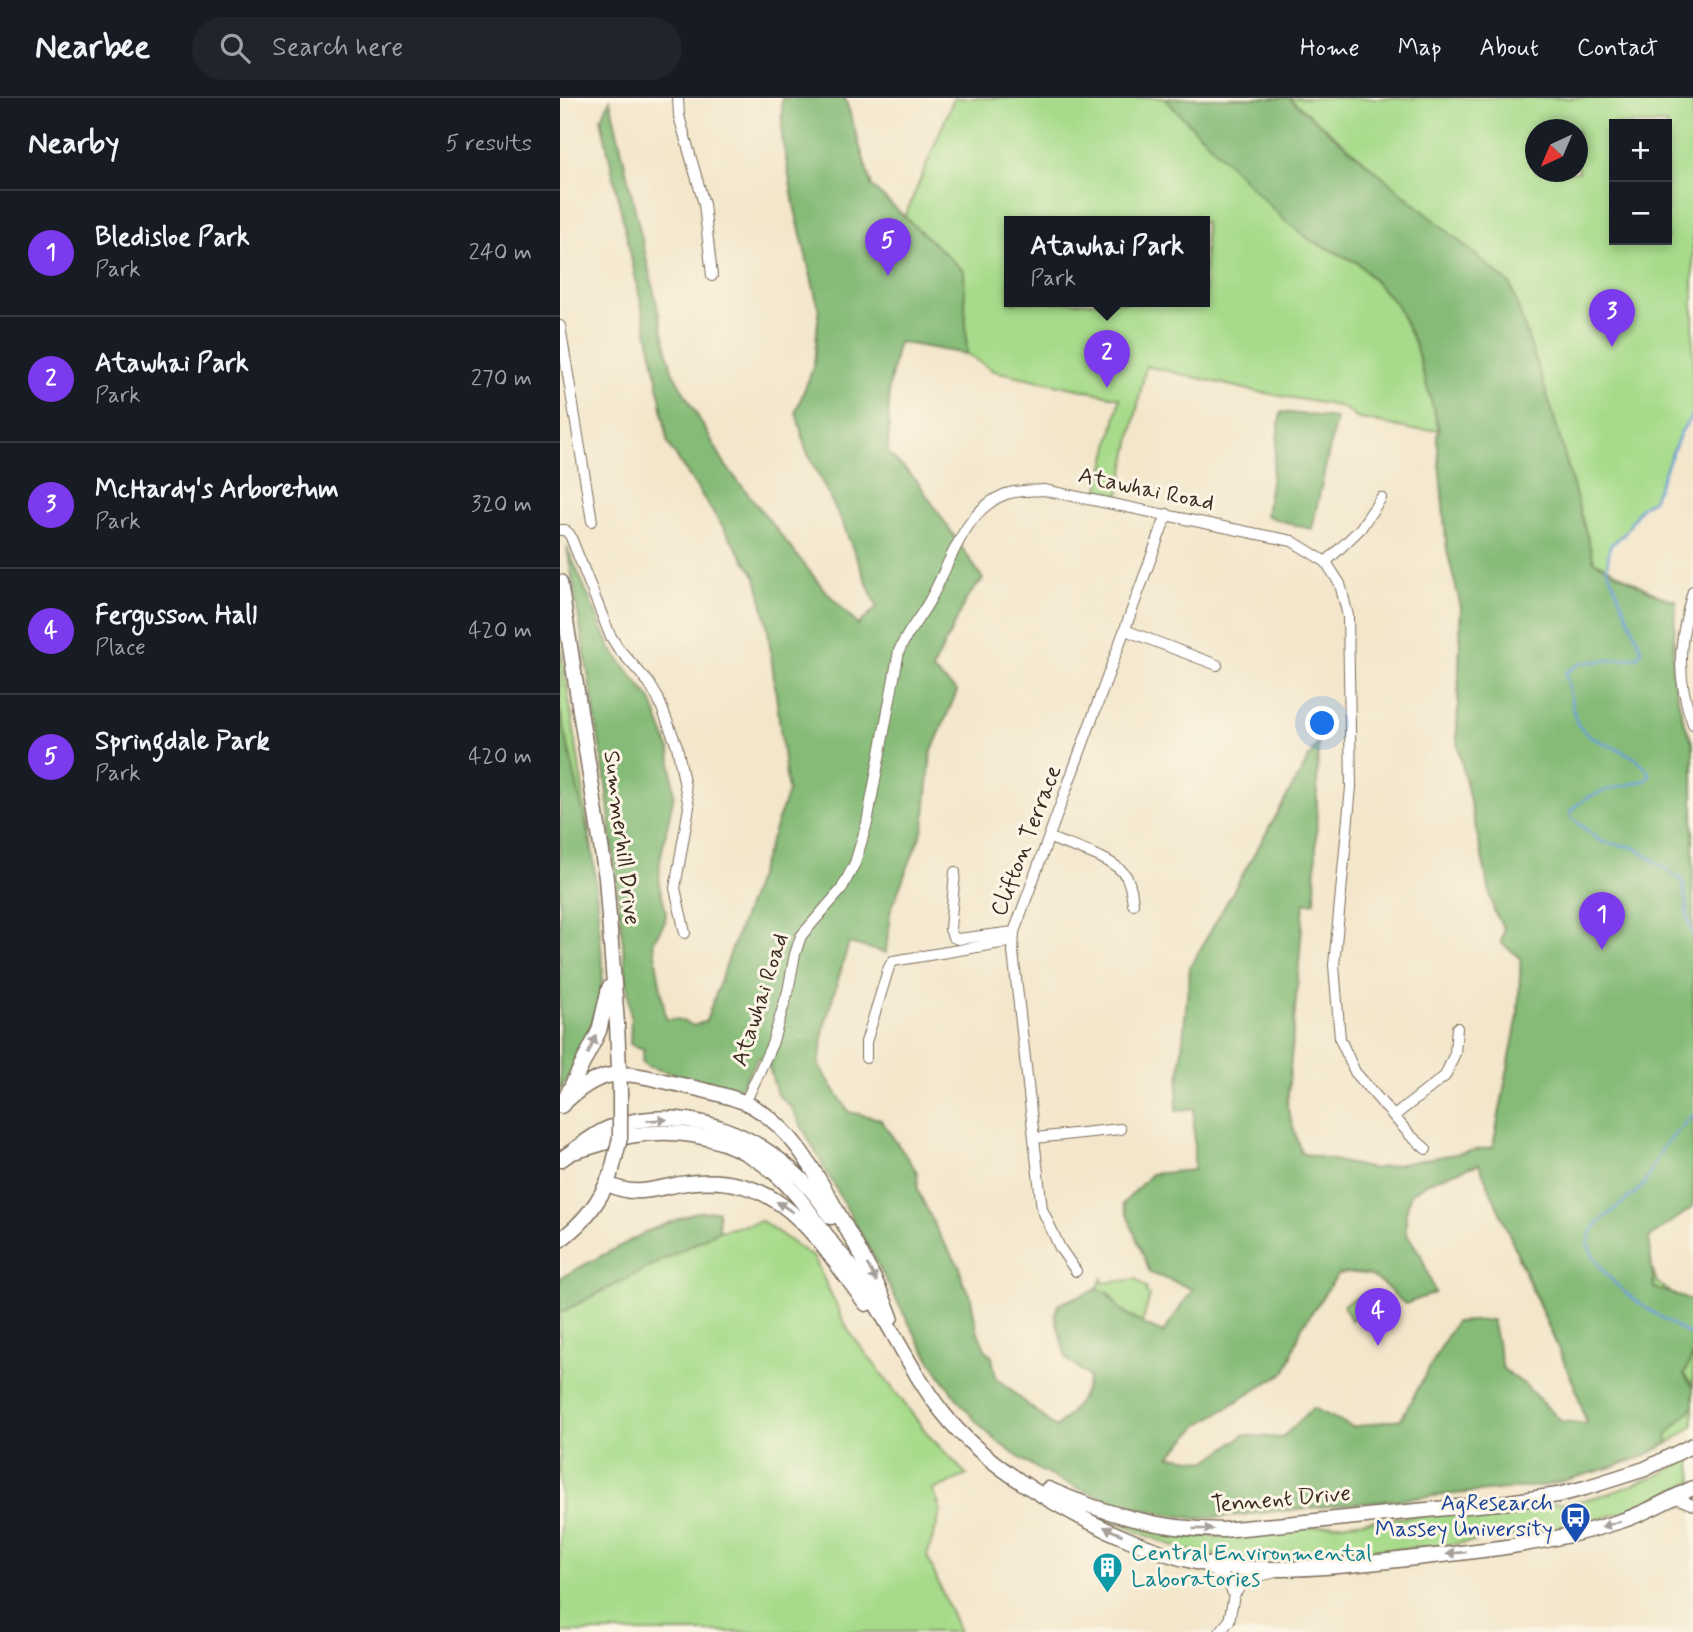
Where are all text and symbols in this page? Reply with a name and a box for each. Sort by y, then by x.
search box [192,17,682,80]
text: Nearbee [35,26,150,70]
icon: search [216,29,254,67]
text: Search here [272,31,403,65]
text: Home [1300,33,1360,64]
text: Map [1398,33,1442,64]
text: About [1480,33,1539,64]
text: Contact [1577,33,1658,64]
north arrow [1525,119,1588,182]
map controls [1609,119,1672,245]
button: + [1609,119,1672,182]
text: Nearby [28,124,119,163]
text: 5 results [446,129,532,159]
button: − [1609,182,1672,245]
popup [1004,216,1210,307]
pin: 5 [865,218,911,276]
text: Bledisloe Park [95,221,250,255]
text: Atawhai Park [1030,230,1184,264]
text: 1 [46,238,56,268]
text: 240 m [468,238,532,268]
text: Park [95,255,141,285]
text: Park [1030,264,1076,294]
pin: 3 [1589,289,1635,347]
pin: 2 [1084,330,1130,388]
text: Atawhai Park [95,347,249,381]
text: 2 [45,364,57,394]
text: 270 m [471,364,532,394]
text: Park [95,381,141,411]
street label: Atawhai Road [1075,461,1217,519]
text: McHardy's Arboretum [95,473,339,507]
text: 3 [46,490,56,520]
text: 320 m [471,490,532,520]
text: Park [95,507,141,537]
text: Fergusson Hall [95,599,257,633]
text: 4 [44,616,58,646]
text: 420 m [468,616,532,646]
text: Place [95,633,146,663]
your location [1305,706,1339,740]
text: Springdale Park [95,725,270,759]
text: 5 [44,742,58,772]
text: 420 m [468,742,532,772]
street label: Summerhill Drive [595,749,647,927]
text: Park [95,759,141,789]
street label: Clifton Terrace [984,761,1070,921]
pin: 1 [1579,892,1625,950]
street label: Atawhai Road [725,930,797,1070]
one-way arrow [587,1035,598,1056]
one-way arrow [647,1114,669,1125]
one-way arrow [776,1200,794,1214]
one-way arrow [866,1263,878,1283]
pin: 4 [1355,1288,1401,1346]
street label: Tennent Drive [1210,1479,1352,1521]
place label: AgResearch Massey University [1375,1489,1553,1545]
bus stop icon: AgResearch Massey University [1559,1500,1593,1544]
one-way arrow [1600,1520,1621,1530]
one-way arrow [1192,1524,1214,1535]
one-way arrow [1102,1525,1123,1536]
place label: Central Environmental Laboratories [1131,1539,1372,1595]
one-way arrow [1445,1548,1467,1559]
building icon: Central Environmental Laboratories [1091,1550,1125,1594]

